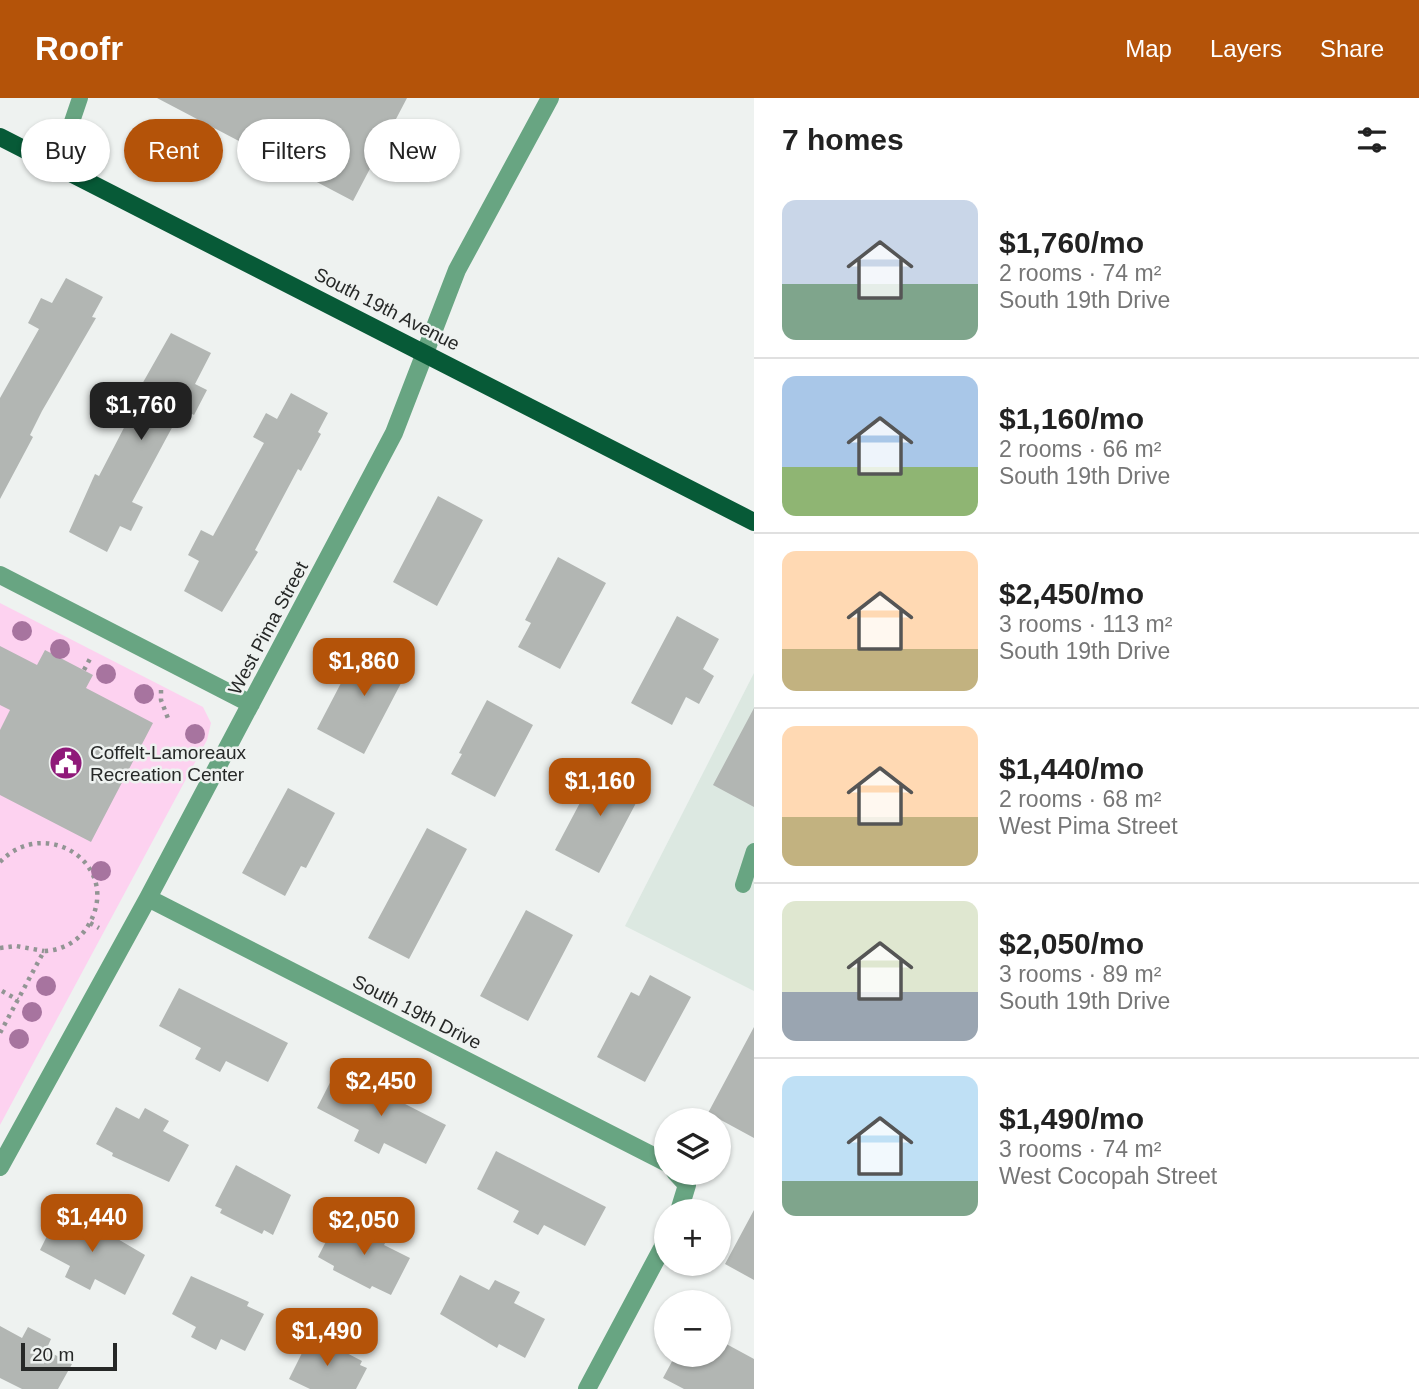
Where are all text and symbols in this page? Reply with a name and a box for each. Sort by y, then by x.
text: Roofr [35,30,123,67]
text: Map [1125,35,1172,62]
text: Layers [1210,35,1282,62]
text: Share [1320,35,1384,62]
chip: Buy [21,119,110,182]
chip: Rent [124,119,223,182]
chip: Filters [237,119,350,182]
chip: New [364,119,460,182]
icon: filters [1353,121,1391,159]
text: 7 homes [782,123,904,156]
text: $1,760/mo [999,226,1144,259]
icon: home [838,228,922,312]
text: 2 rooms · 74 m² [999,260,1161,286]
street label: South 19th Avenue [311,263,463,355]
text: South 19th Drive [999,287,1170,313]
pin: $1,760 [84,382,198,442]
text: $1,760 [106,392,176,418]
text: $1,160/mo [999,402,1144,435]
icon: home [838,404,922,488]
text: 2 rooms · 66 m² [999,436,1161,462]
text: South 19th Drive [999,463,1170,489]
street label: West Pima Street [224,557,312,698]
text: $2,450/mo [999,577,1144,610]
icon: home [838,579,922,663]
text: 3 rooms · 113 m² [999,611,1172,637]
pin: $1,860 [307,638,421,698]
text: South 19th Drive [999,638,1170,664]
text: $1,860 [329,648,399,674]
place label: Coffelt-Lamoreaux Recreation Center [90,742,246,785]
public building icon: Coffelt-Lamoreaux Recreation Center [47,744,85,782]
text: $1,440/mo [999,752,1144,785]
icon: home [838,754,922,838]
pin: $1,160 [543,758,657,818]
text: $1,160 [565,768,635,794]
text: 2 rooms · 68 m² [999,786,1161,812]
text: West Pima Street [999,813,1178,839]
text: $2,050/mo [999,927,1144,960]
icon: home [838,929,922,1013]
text: 3 rooms · 89 m² [999,961,1161,987]
street label: South 19th Drive [349,971,485,1053]
text: South 19th Drive [999,988,1170,1014]
pin: $2,450 [324,1058,438,1118]
text: $2,450 [346,1068,416,1094]
text: $1,490/mo [999,1102,1144,1135]
icon: home [838,1104,922,1188]
map controls [654,1108,731,1367]
button: layers [654,1108,731,1185]
text: 3 rooms · 74 m² [999,1136,1161,1162]
text: West Cocopah Street [999,1163,1217,1189]
pin: $1,440 [35,1194,149,1254]
pin: $2,050 [307,1198,421,1257]
button: + [654,1199,731,1276]
text: $1,440 [57,1204,127,1230]
text: $2,050 [329,1207,399,1233]
button: − [654,1290,731,1367]
pin: $1,490 [270,1308,384,1368]
text: $1,490 [292,1318,362,1344]
scale bar [21,1340,117,1372]
text: 20 m [32,1344,74,1365]

